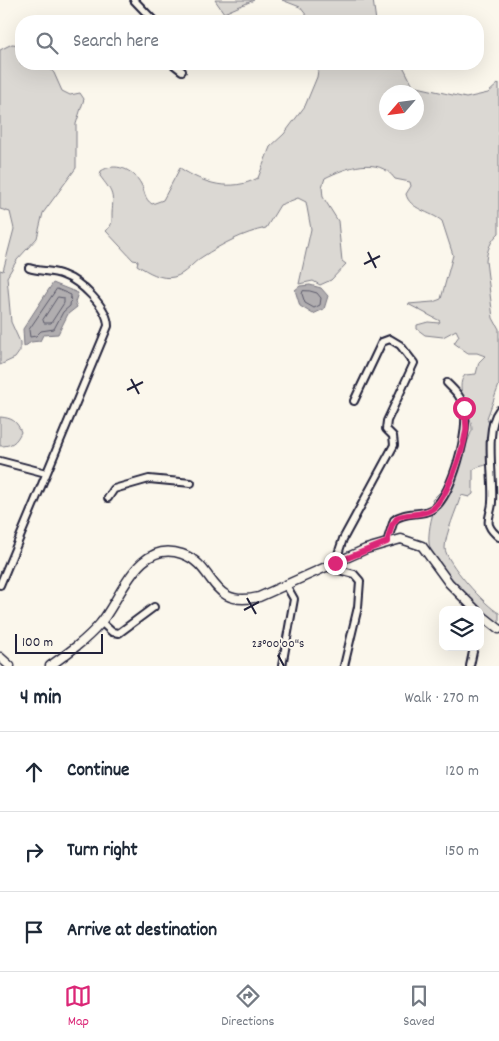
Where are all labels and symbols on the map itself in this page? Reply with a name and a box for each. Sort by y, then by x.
north arrow [379,85,424,130]
route start [453,397,476,420]
route end [324,552,347,575]
scale bar [15,631,102,654]
text: 23°00'00"S [252,636,304,653]

